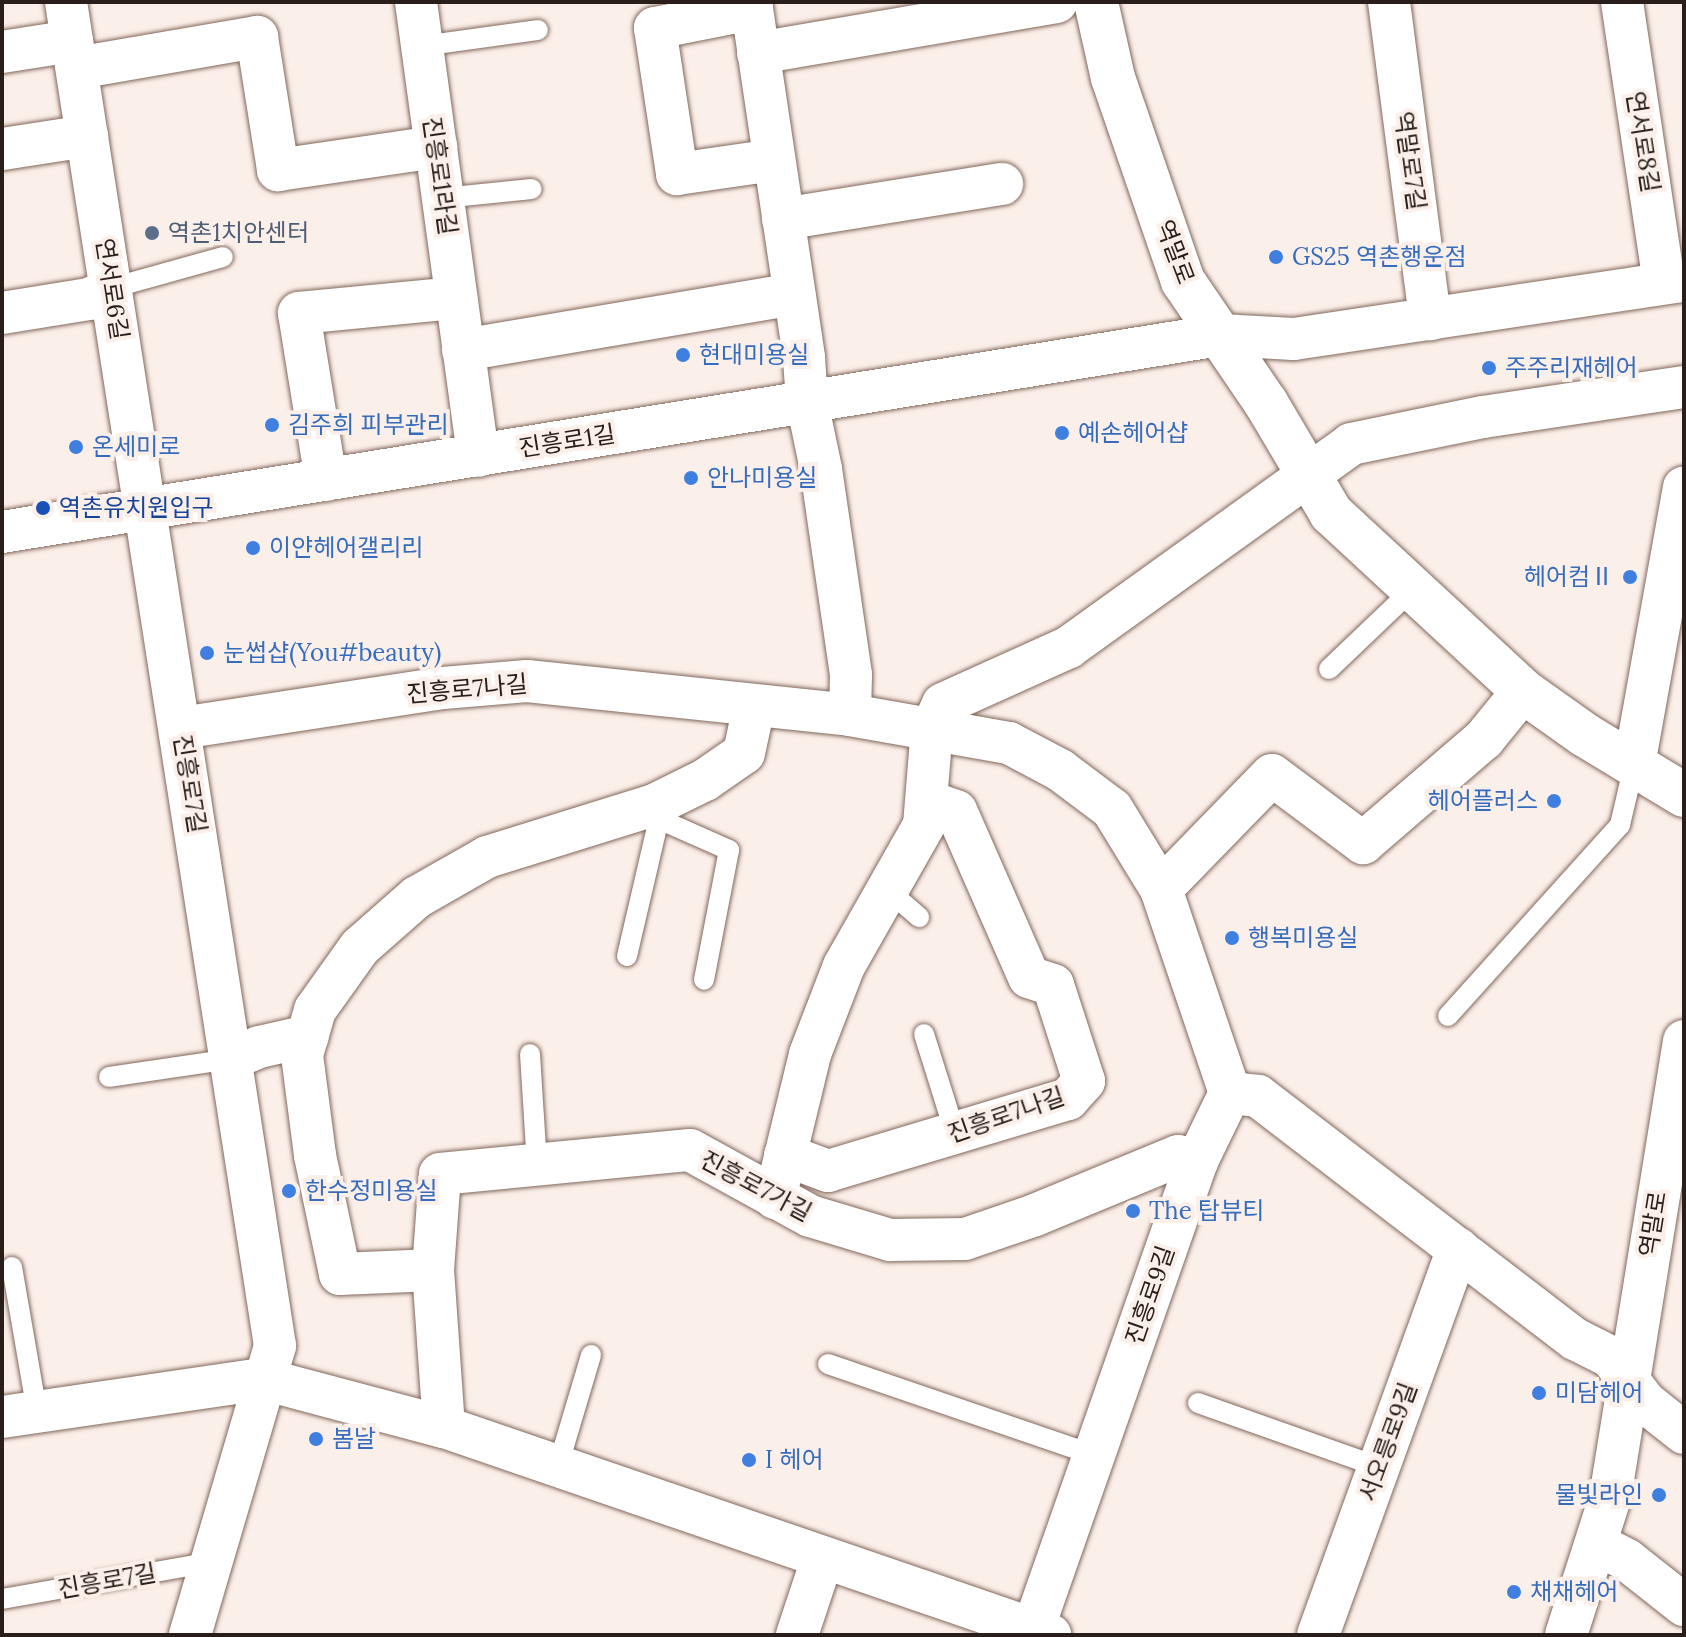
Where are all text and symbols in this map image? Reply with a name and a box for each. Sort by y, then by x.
street label: 연서로8길 [1621,89,1665,195]
street label: 역말로7길 [1389,110,1431,212]
street label: 진흥로1라길 [417,115,463,237]
street label: 역말로 [1150,216,1200,288]
place label: 역촌1치안센터 [168,219,309,247]
marker: 역촌1치안센터 [143,224,161,242]
street label: 연서로6길 [90,236,134,342]
place label: GS25 역촌행운점 [1292,243,1467,271]
marker: GS25 역촌행운점 [1267,248,1285,266]
place label: 현대미용실 [699,341,809,369]
marker: 현대미용실 [674,346,692,364]
place label: 주주리재헤어 [1505,354,1637,382]
marker: 주주리재헤어 [1480,359,1498,377]
place label: 김주희 피부관리 [288,411,449,439]
marker: 김주희 피부관리 [263,416,281,434]
street label: 진흥로1길 [517,419,617,463]
place label: 예손헤어샵 [1078,419,1188,447]
marker: 예손헤어샵 [1053,424,1071,442]
place label: 온세미로 [92,433,180,461]
marker: 온세미로 [67,438,85,456]
place label: 안나미용실 [707,464,817,492]
marker: 안나미용실 [682,469,700,487]
place label: 역촌유치원입구 [59,494,214,522]
marker: 역촌유치원입구 [34,499,52,517]
place label: 이얀헤어갤리리 [269,534,424,562]
marker: 이얀헤어갤리리 [244,539,262,557]
place label: 헤어컴Ⅱ [1524,563,1614,591]
marker: 헤어컴Ⅱ [1621,568,1639,586]
place label: 눈썹샵(You#beauty) [223,639,441,667]
marker: 눈썹샵(You#beauty) [198,644,216,662]
street label: 진흥로7나길 [405,669,529,709]
street label: 진흥로7길 [168,733,212,835]
place label: 헤어플러스 [1428,787,1538,815]
marker: 헤어플러스 [1545,792,1563,810]
place label: 행복미용실 [1248,924,1358,952]
marker: 행복미용실 [1223,929,1241,947]
street label: 진흥로7나길 [944,1082,1068,1148]
street label: 진흥로7가길 [696,1145,816,1227]
place label: 한수정미용실 [305,1177,437,1205]
marker: 한수정미용실 [280,1182,298,1200]
street label: 역말로 [1634,1189,1672,1259]
place label: The 탑뷰티 [1149,1197,1264,1225]
marker: The 탑뷰티 [1124,1202,1142,1220]
street label: 진흥로9길 [1120,1242,1180,1348]
street label: 서오릉로9길 [1353,1379,1423,1505]
place label: 미담헤어 [1555,1379,1643,1407]
marker: 미담헤어 [1530,1384,1548,1402]
place label: 봄날 [332,1425,376,1453]
marker: 봄날 [307,1430,325,1448]
place label: I 헤어 [765,1446,824,1474]
marker: I 헤어 [740,1451,758,1469]
place label: 물빛라인 [1555,1481,1643,1509]
marker: 물빛라인 [1650,1486,1668,1504]
street label: 진흥로7길 [56,1558,158,1604]
place label: 채채헤어 [1530,1578,1618,1606]
marker: 채채헤어 [1505,1583,1523,1601]

